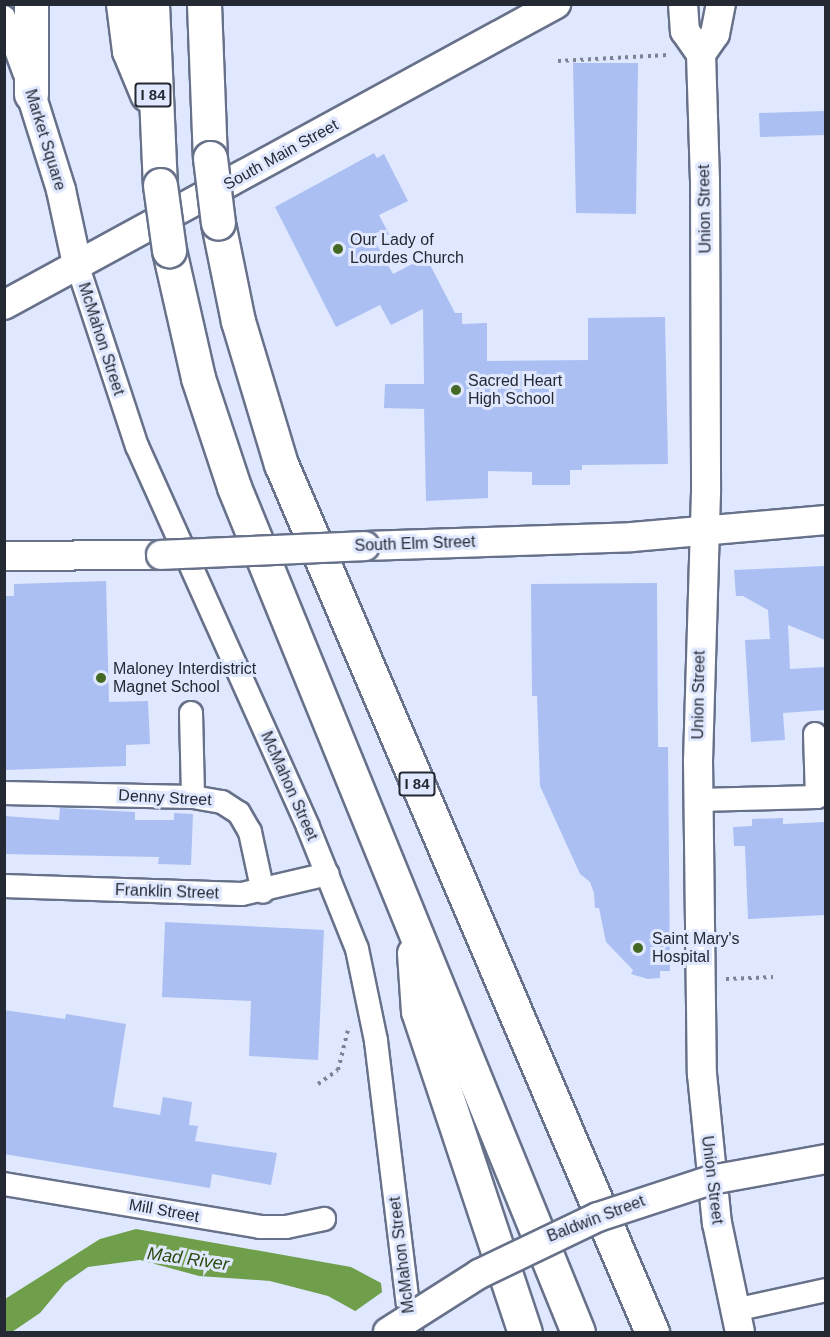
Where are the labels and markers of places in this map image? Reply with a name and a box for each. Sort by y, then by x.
place label: Our Lady of Lourdes Church [350,230,464,268]
marker: Our Lady of Lourdes Church [331,242,345,256]
place label: Sacred Heart High School [468,371,562,409]
marker: Sacred Heart High School [449,383,463,397]
place label: Maloney Interdistrict Magnet School [113,659,256,697]
marker: Maloney Interdistrict Magnet School [94,671,108,685]
place label: Saint Mary's Hospital [652,929,740,967]
marker: Saint Mary's Hospital [629,939,647,957]

